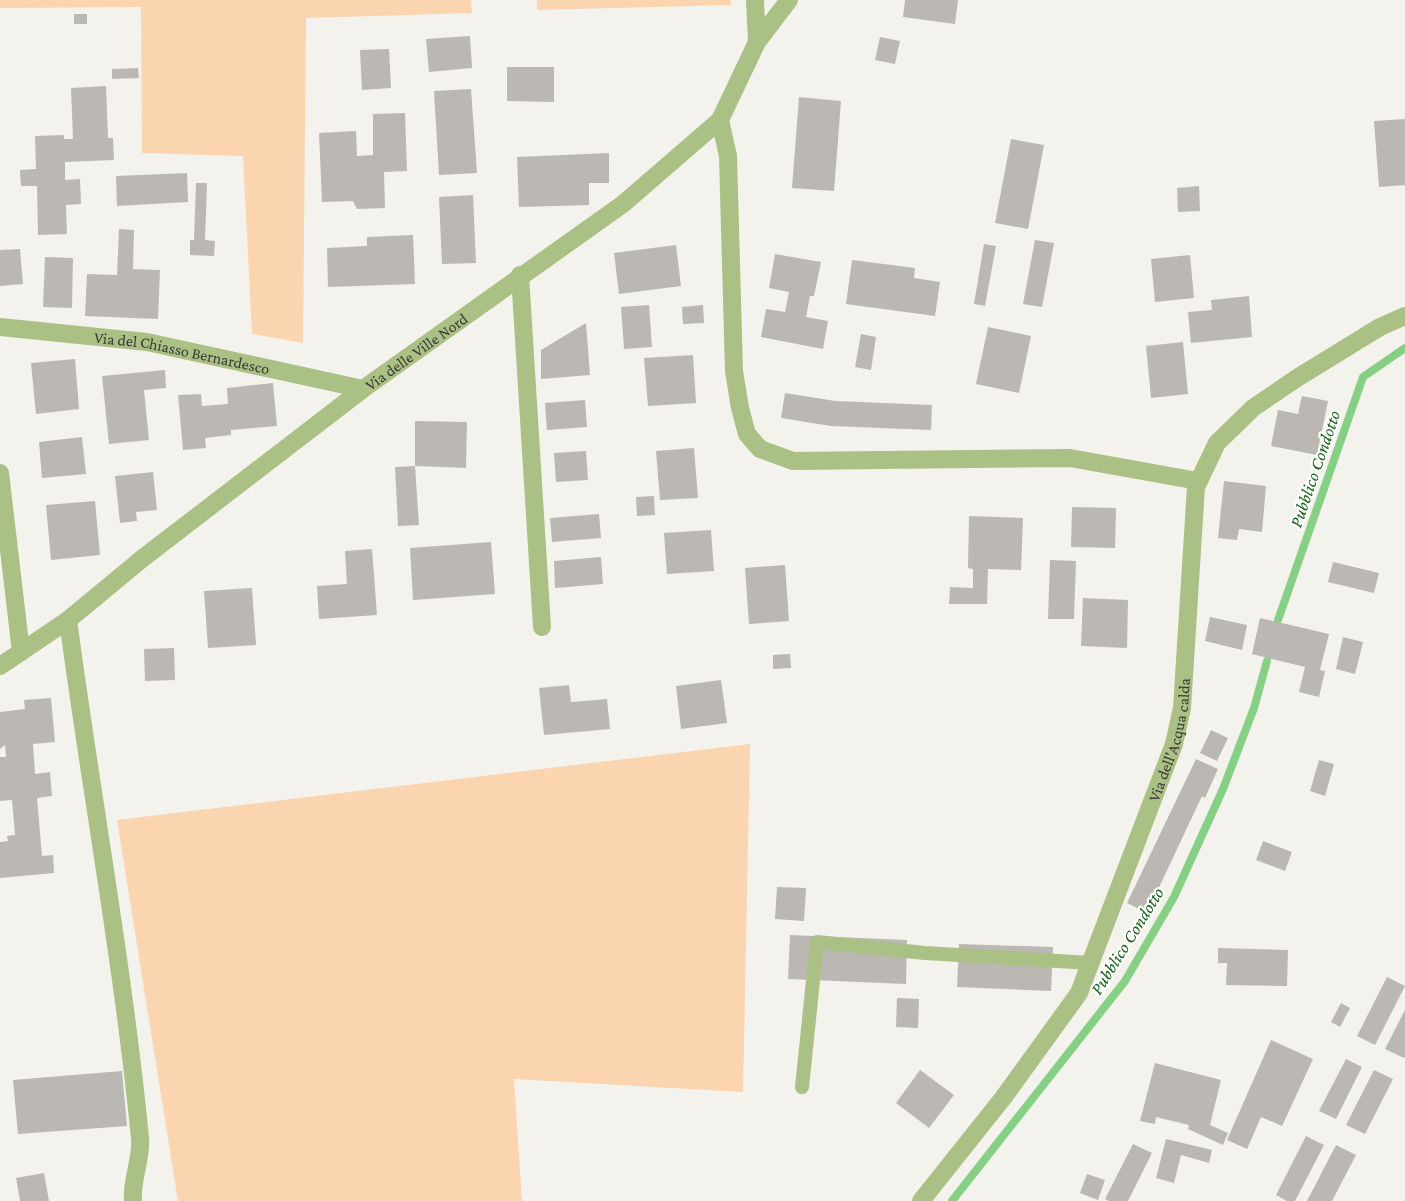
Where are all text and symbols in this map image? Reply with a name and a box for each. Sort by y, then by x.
street label: Via delle Ville Nord [362,309,471,393]
street label: Via del Chiasso Bernardesco [93,328,271,377]
water label: Pubblico Condotto [1286,408,1344,530]
street label: Via dell'Acqua calda [1144,677,1192,804]
water label: Pubblico Condotto [1086,884,1168,998]

